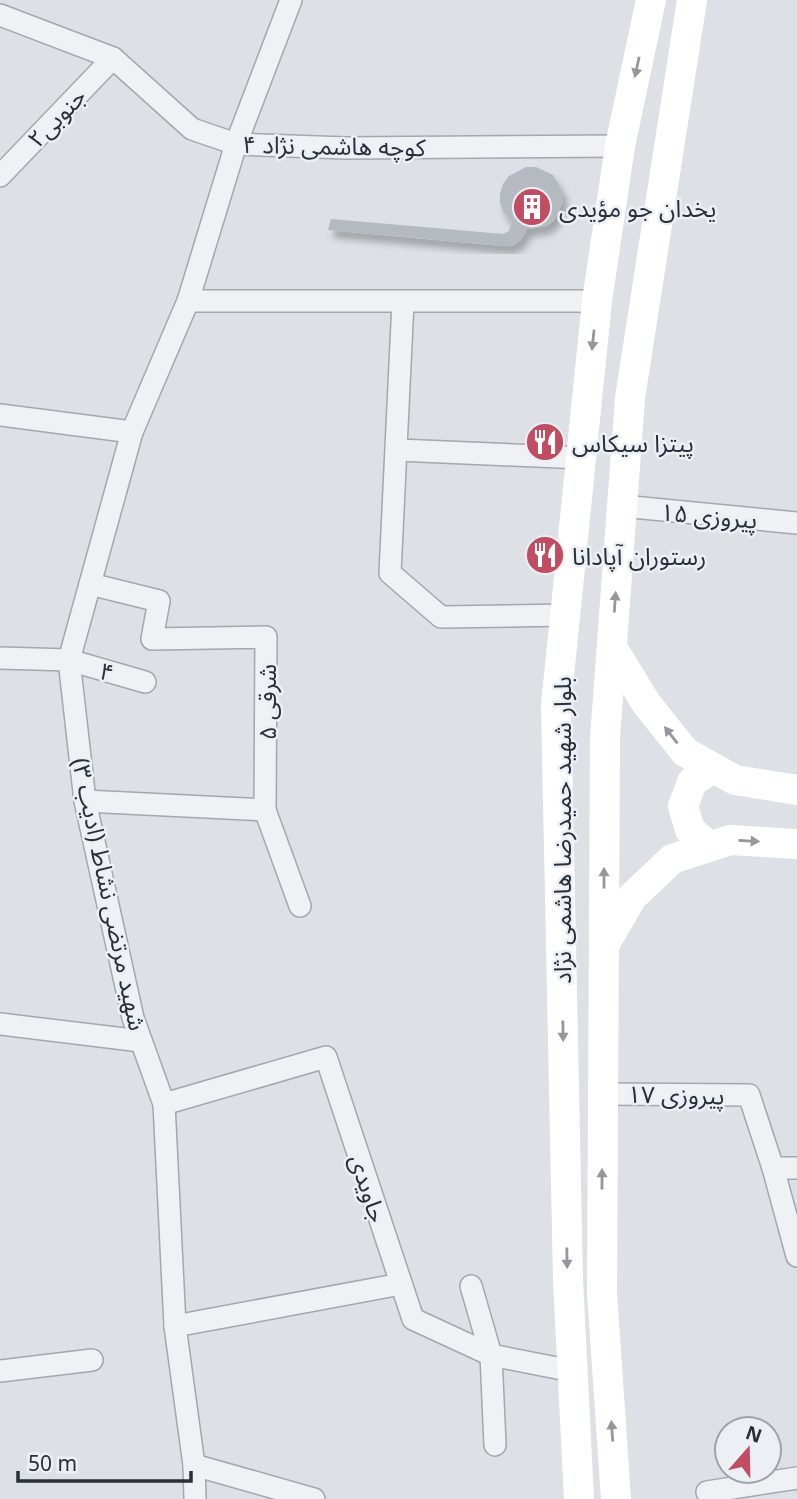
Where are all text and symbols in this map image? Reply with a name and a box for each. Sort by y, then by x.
one-way arrow [631,56,642,78]
street label: جنوبی۲ [19,80,93,154]
street label: کوچه هاشمی نژاد ۴ [242,127,427,163]
building icon: یخدان جو مؤیدی [511,186,553,228]
place label: یخدان جو مؤیدی [559,191,716,224]
one-way arrow [588,329,599,351]
restaurant icon: پیتزا سیکاس [524,421,566,463]
place label: پیتزا سیکاس [572,426,694,459]
street label: پیروزی ۱۵ [659,494,759,536]
restaurant icon: رستوران آپادانا [524,534,566,576]
place label: رستوران آپادانا [572,539,706,572]
one-way arrow [610,591,621,613]
street label: ۴ [96,653,118,689]
street label: ۵ شرقی [250,664,283,740]
street label: بلوار شهید حمیدرضا هاشمی نژاد [545,676,578,984]
one-way arrow [664,727,679,745]
street label: شهید مرتضی نشاط (ادیب ۳) [65,755,155,1033]
one-way arrow [738,836,760,847]
one-way arrow [599,867,610,889]
one-way arrow [557,1020,569,1042]
street label: پیروزی ۱۷ [627,1077,725,1112]
street label: جاویدی [342,1150,396,1226]
one-way arrow [596,1168,608,1190]
one-way arrow [562,1247,573,1269]
north arrow [713,1415,783,1485]
text: N [742,1419,766,1449]
one-way arrow [606,1420,617,1442]
scale bar [18,1440,191,1484]
text: 50 m [28,1449,77,1477]

